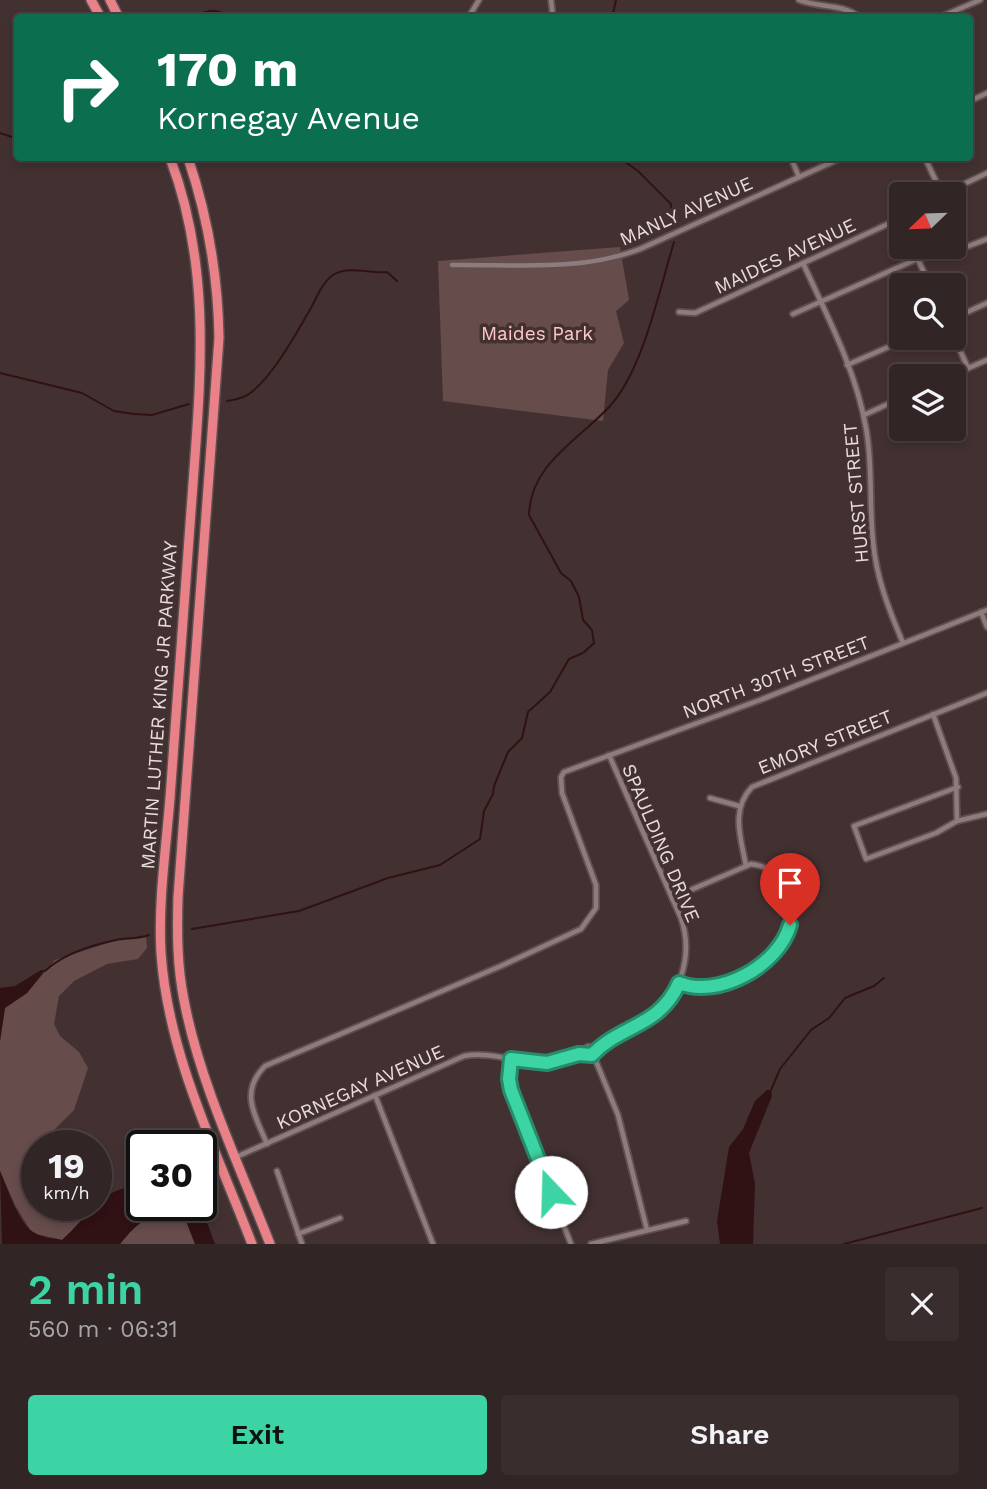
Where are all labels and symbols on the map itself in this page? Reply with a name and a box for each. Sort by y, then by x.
street label: MANLY AVENUE [616,171,756,251]
north arrow [889,182,966,259]
street label: MAIDES AVENUE [711,213,859,299]
park label: Maides Park [481,322,593,345]
street label: HURST STREET [838,422,874,564]
street label: MARTIN LUTHER KING JR PARKWAY [136,540,182,870]
street label: NORTH 30TH STREET [679,631,873,723]
street label: EMORY STREET [754,705,896,779]
street label: SPAULDING DRIVE [617,760,705,926]
pin [760,853,820,925]
street label: KORNEGAY AVENUE [273,1040,447,1134]
speed limit sign: 30 [126,1130,217,1221]
position arrow [514,1155,588,1229]

